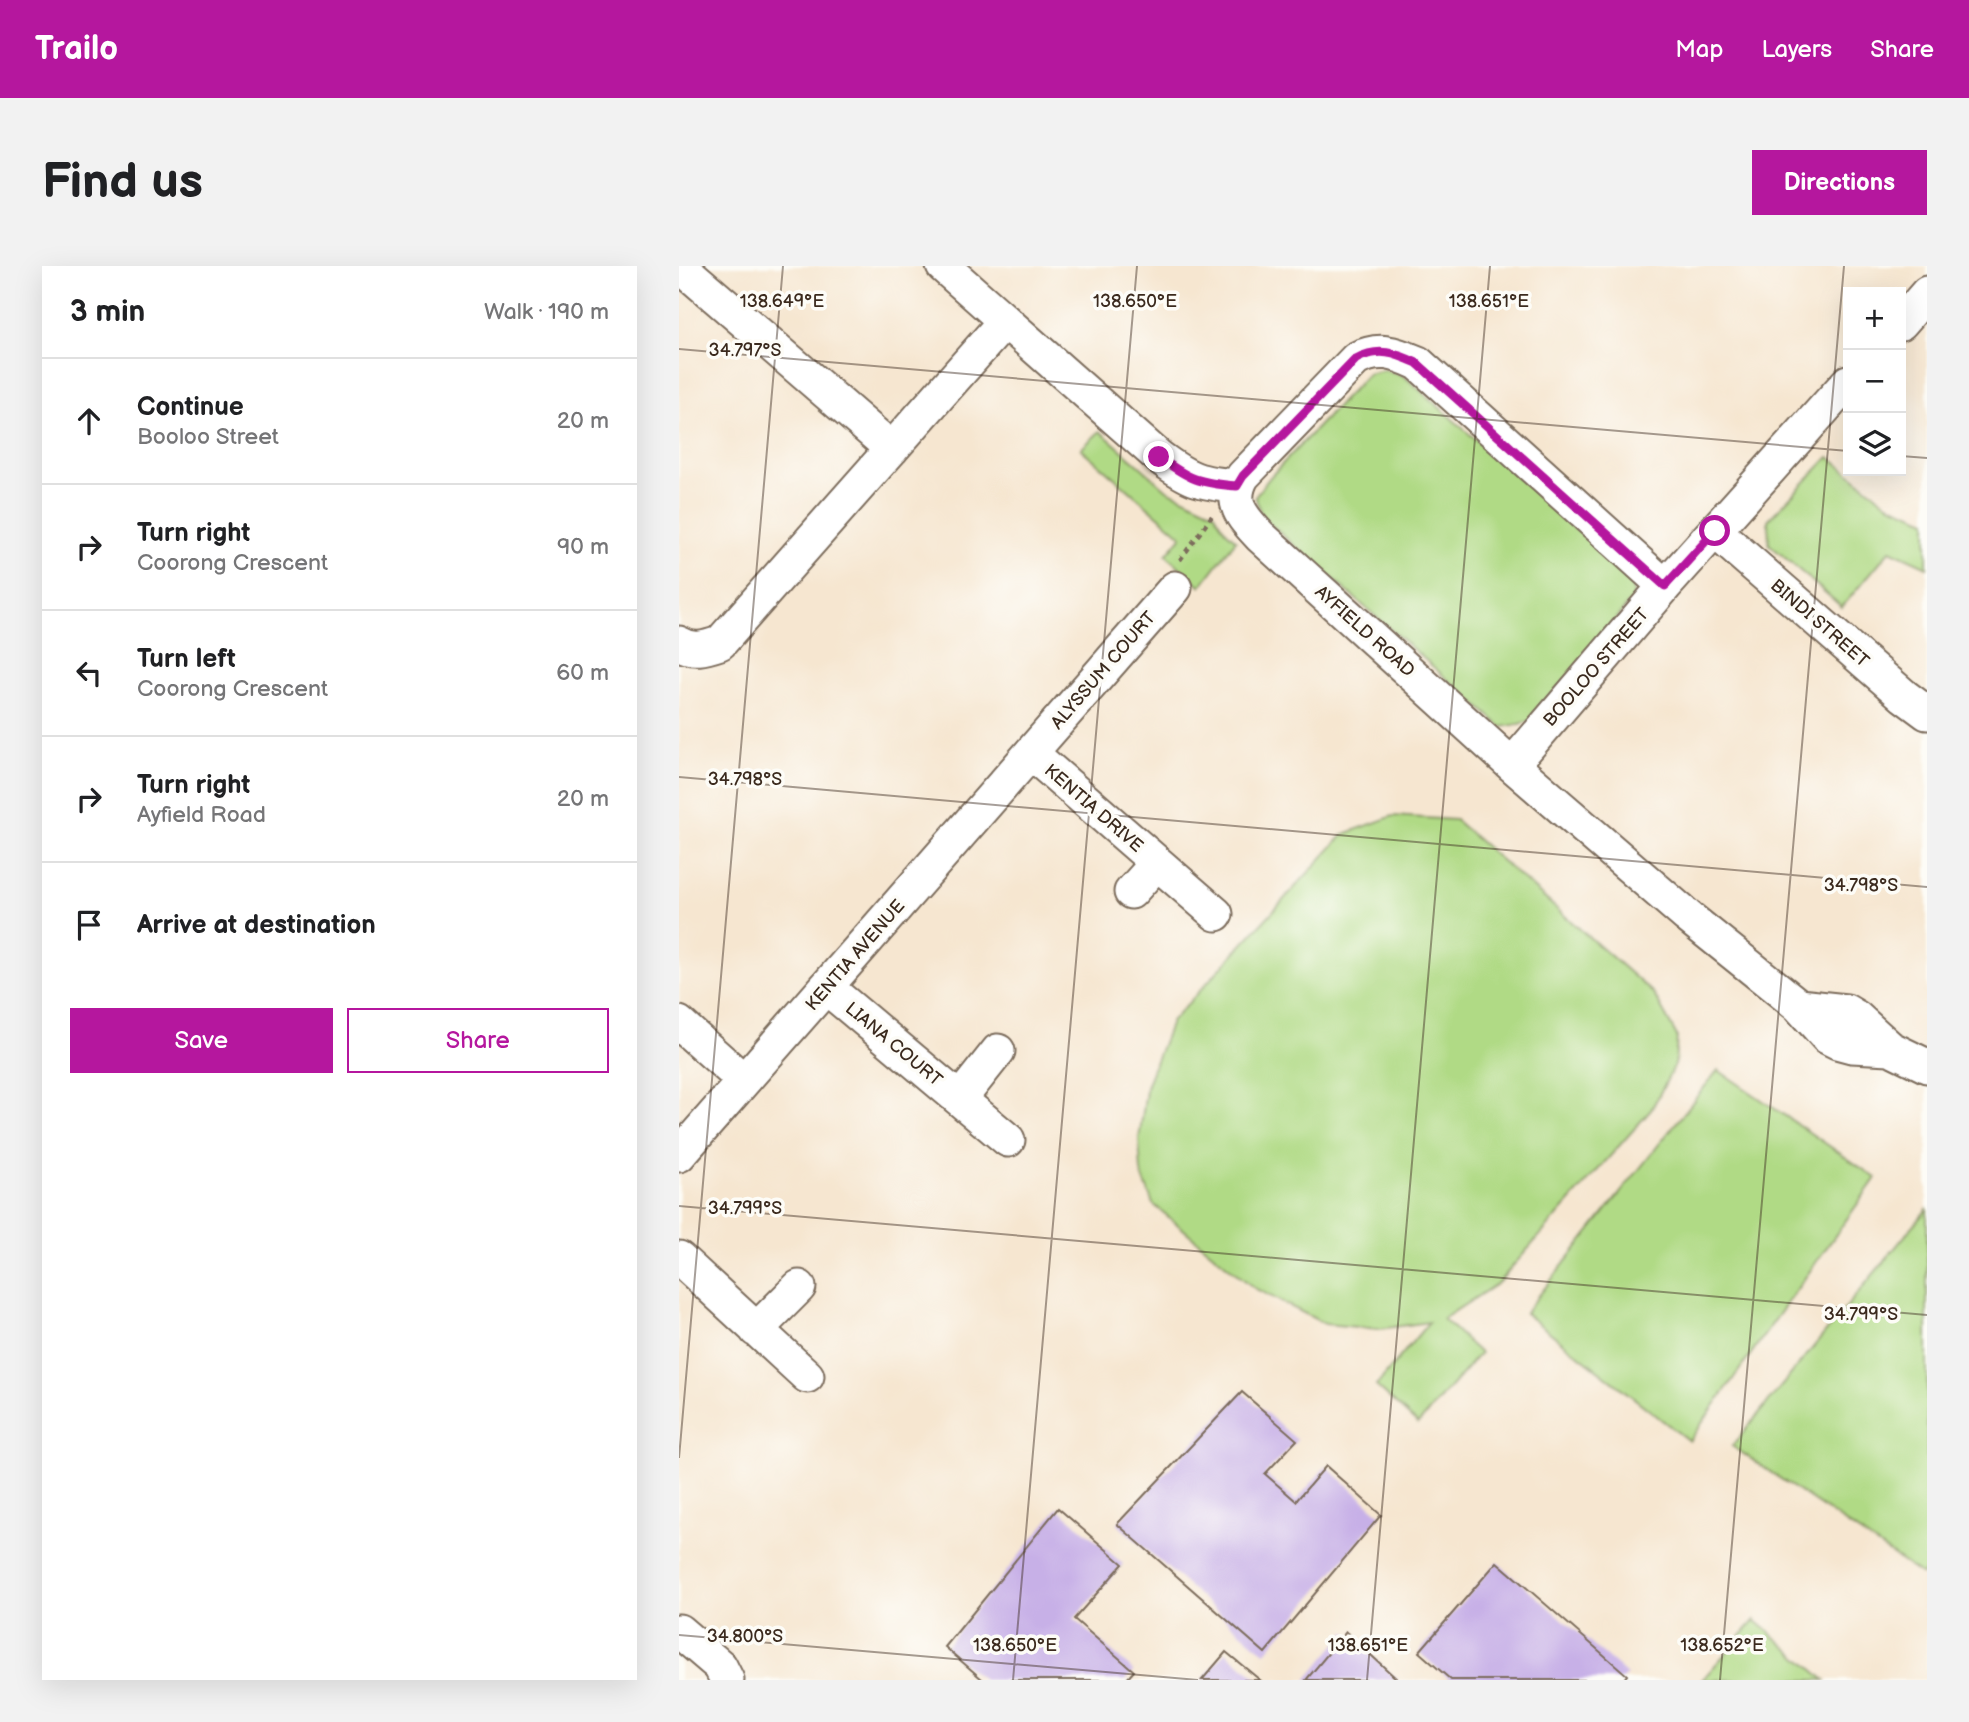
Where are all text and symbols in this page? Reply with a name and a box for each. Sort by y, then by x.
text: Trailo [35,29,118,69]
text: Map [1675,35,1723,64]
text: Layers [1761,35,1832,64]
text: Share [1870,35,1934,64]
button: Directions [1752,150,1927,215]
text: Find us [42,153,203,212]
map controls [1843,287,1906,476]
button: + [1843,287,1906,350]
text: 138.649°E [740,291,824,312]
text: 138.650°E [1093,291,1177,312]
text: 138.651°E [1449,291,1529,312]
text: 3 min [70,294,145,330]
text: Walk · 190 m [484,298,609,326]
text: 34.797°S [709,340,782,361]
button: − [1843,350,1906,413]
text: Continue [137,392,244,423]
icon: ahead [70,402,108,440]
text: 20 m [557,407,609,435]
button: layers [1843,413,1906,476]
text: Booloo Street [137,423,279,451]
route end [1143,441,1174,472]
route start [1699,515,1730,546]
text: Turn right [137,518,250,549]
icon: right [70,528,108,566]
text: 90 m [557,533,609,561]
text: Coorong Crescent [137,549,328,577]
street label: BINDI STREET [1766,575,1873,672]
street label: AYFIELD ROAD [1311,581,1419,681]
street label: BOOLOO STREET [1539,604,1654,731]
street label: ALYSSUM COURT [1047,607,1160,733]
text: Turn left [137,644,236,675]
icon: left [70,654,108,692]
text: 60 m [556,659,609,687]
text: Coorong Crescent [137,675,328,703]
street label: KENTIA DRIVE [1040,760,1147,857]
text: 34.798°S [708,769,782,790]
text: Turn right [137,770,250,801]
icon: right [70,780,108,818]
text: 20 m [557,785,609,813]
text: Ayfield Road [137,801,266,829]
text: 34.798°S [1824,875,1898,896]
street label: KENTIA AVENUE [801,895,909,1015]
icon: arrive [70,906,108,944]
text: Arrive at destination [137,910,376,941]
street label: LIANA COURT [841,998,946,1091]
button: Save [70,1008,333,1073]
button: Share [347,1008,609,1073]
text: 34.799°S [708,1198,782,1219]
text: 34.799°S [1824,1304,1898,1325]
text: 34.800°S [707,1626,783,1647]
text: 138.650°E [973,1635,1057,1656]
text: 138.651°E [1328,1635,1408,1656]
text: 138.652°E [1680,1635,1764,1656]

